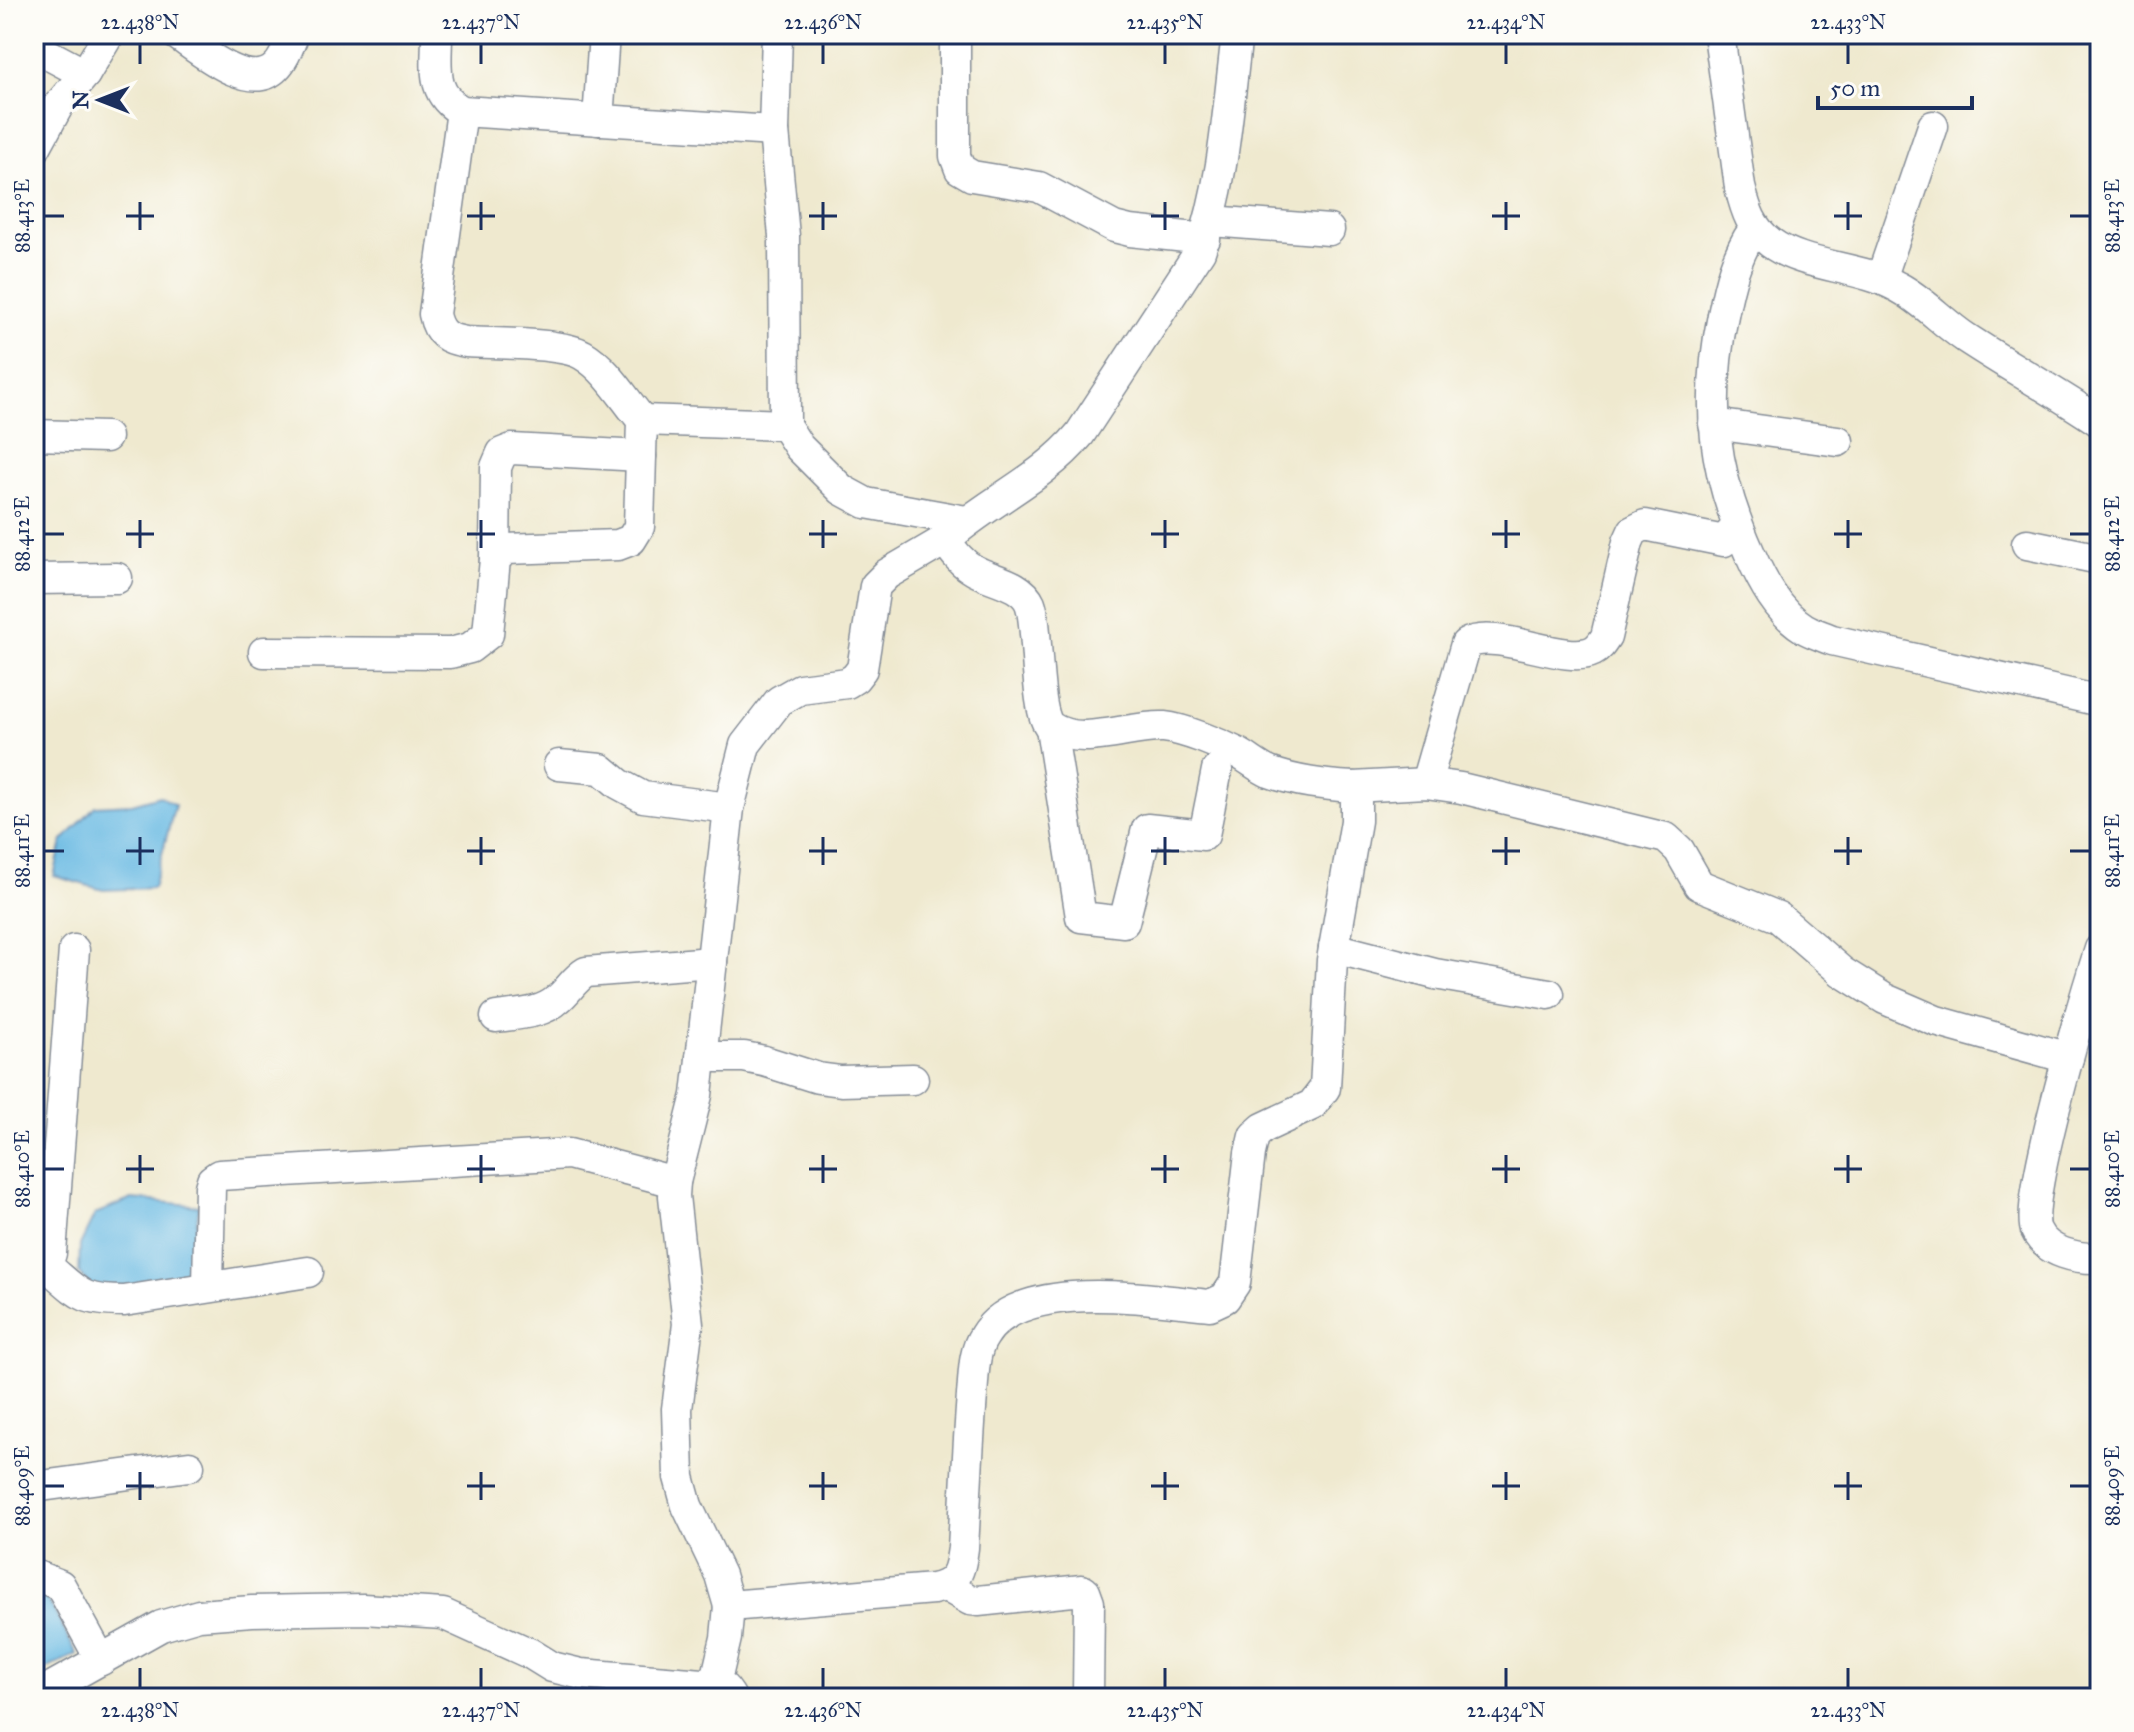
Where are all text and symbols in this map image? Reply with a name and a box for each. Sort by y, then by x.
text: 22.438°N [101,10,179,34]
text: 22.437°N [442,10,520,34]
text: 22.436°N [784,10,862,34]
text: 22.435°N [1126,10,1204,34]
text: 22.434°N [1467,10,1545,34]
text: 22.433°N [1810,10,1886,34]
north arrow [60,60,140,140]
scale bar [1818,60,1972,110]
text: 50 m [1830,73,1880,103]
text: N [67,90,94,109]
text: 88.413°E [10,179,34,253]
text: 88.413°E [2100,179,2124,253]
text: 88.412°E [10,496,34,572]
text: 88.412°E [2100,496,2124,572]
text: 88.411°E [10,814,34,888]
text: 88.411°E [2100,814,2124,888]
text: 88.410°E [10,1130,34,1208]
text: 88.410°E [2100,1130,2124,1208]
text: 88.409°E [10,1446,34,1526]
text: 88.409°E [2100,1446,2124,1526]
text: 22.438°N [101,1698,179,1722]
text: 22.437°N [442,1698,520,1722]
text: 22.436°N [784,1698,862,1722]
text: 22.435°N [1126,1698,1204,1722]
text: 22.434°N [1467,1698,1545,1722]
text: 22.433°N [1810,1698,1886,1722]

